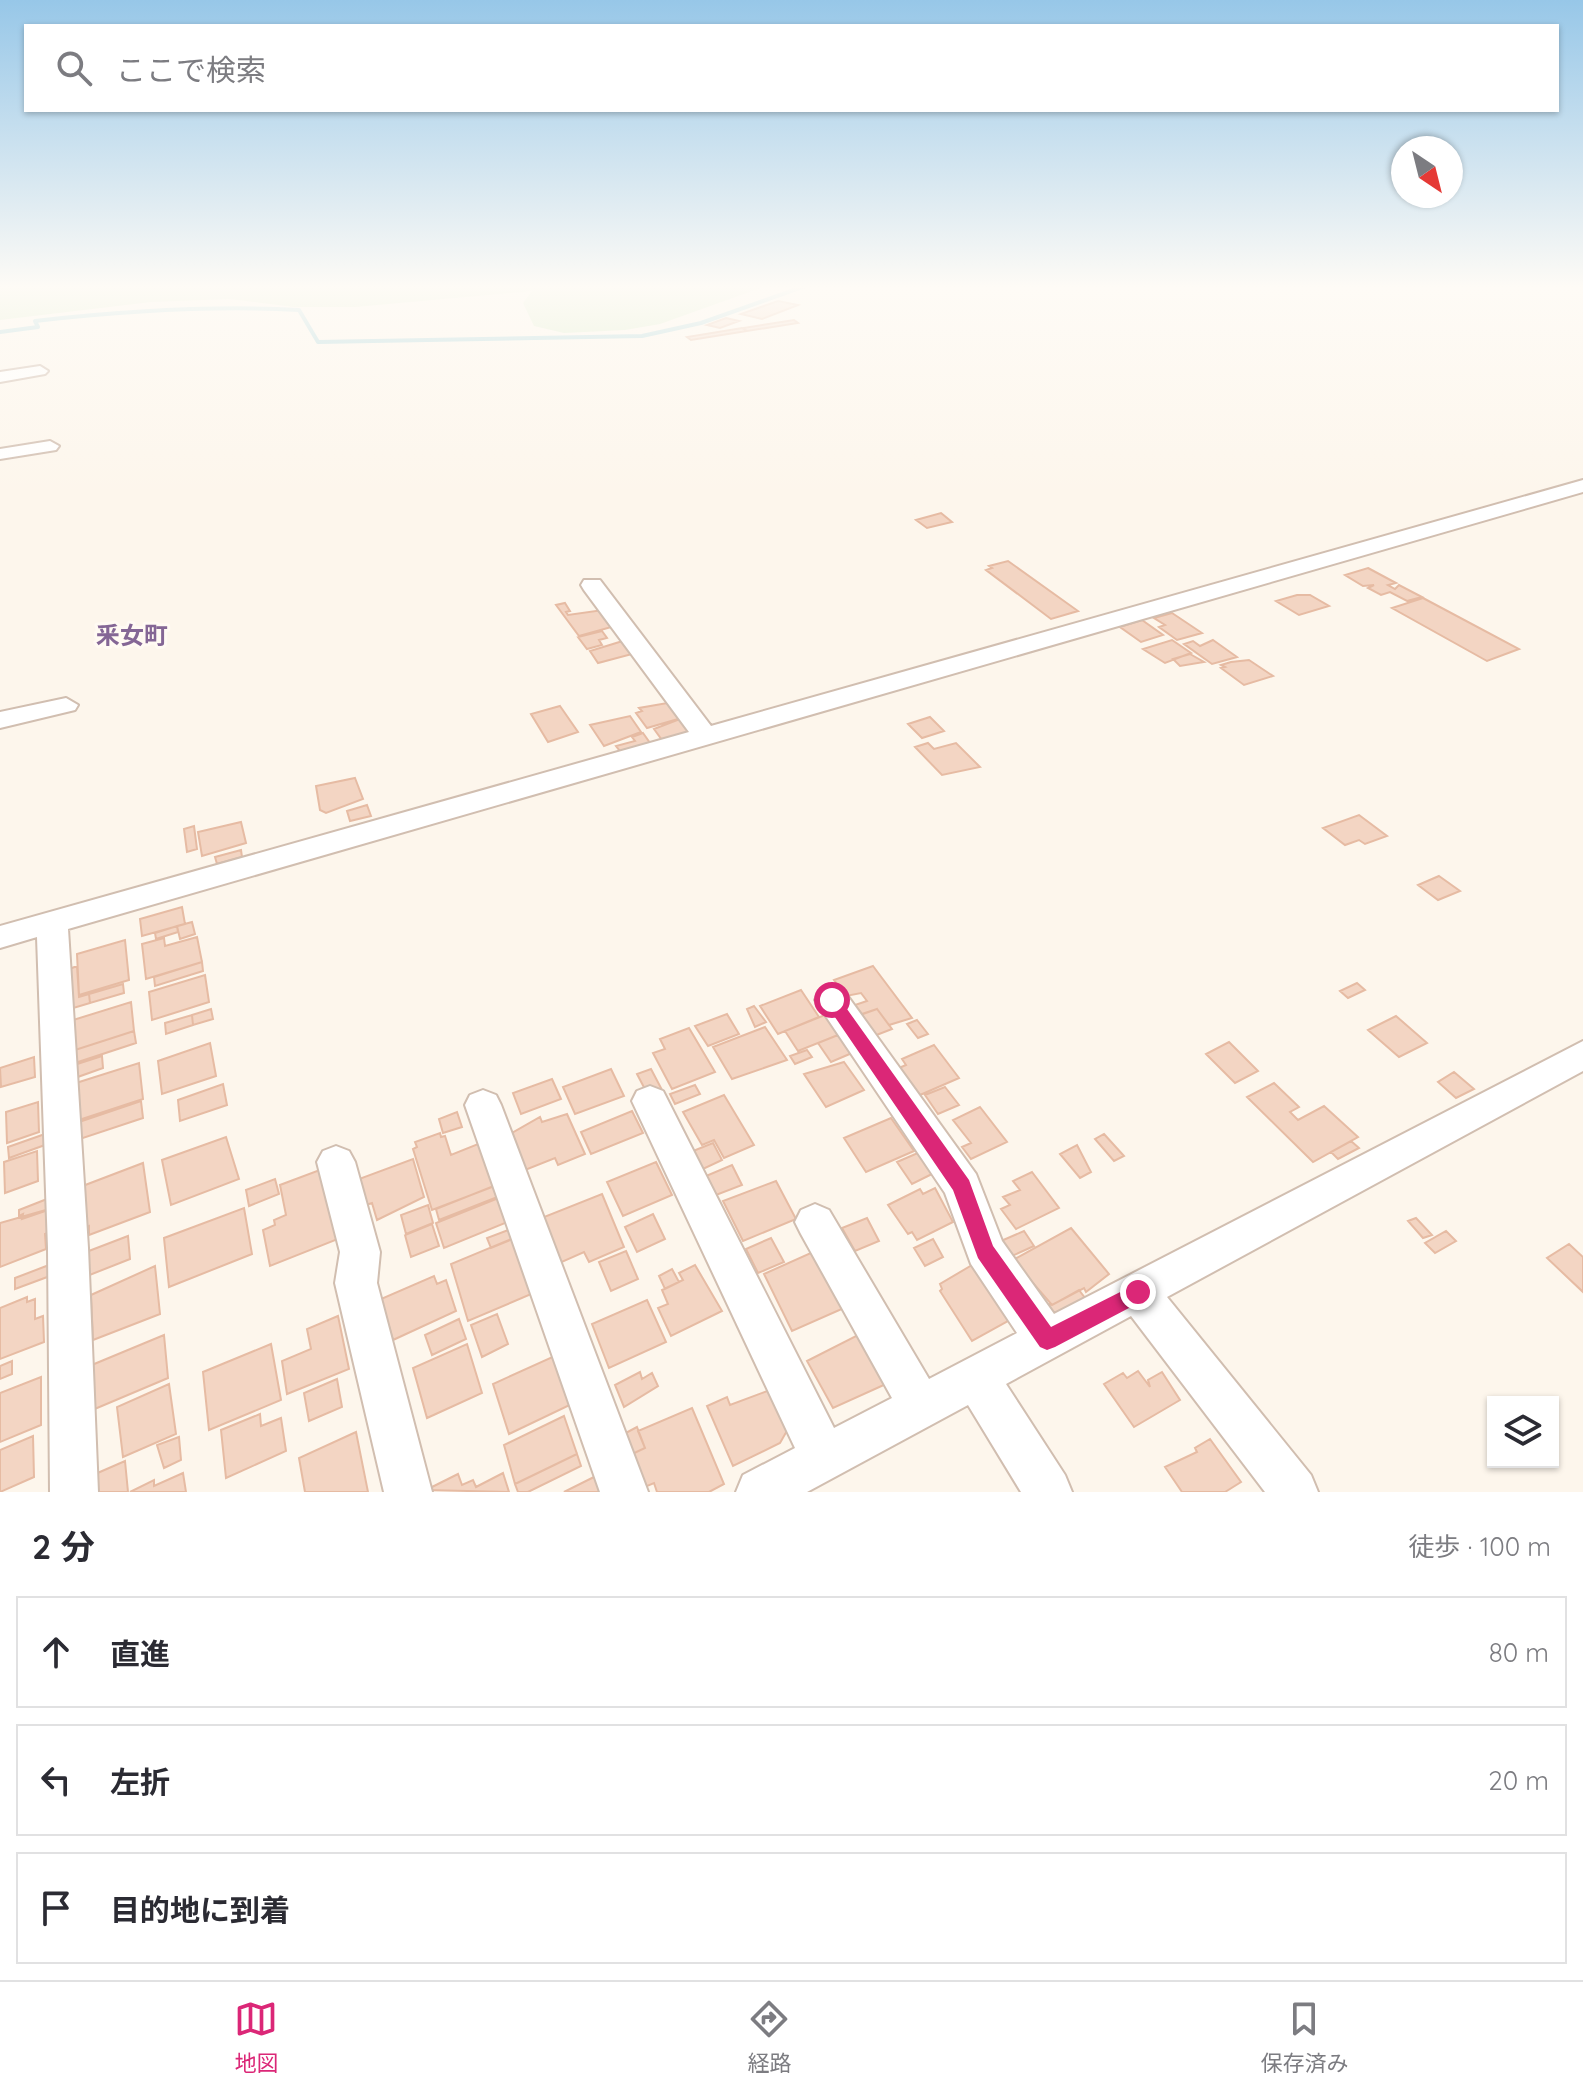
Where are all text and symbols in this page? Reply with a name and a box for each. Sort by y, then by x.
search box [24,24,1559,112]
icon: search [52,46,96,90]
text: ここで検索 [116,51,266,89]
north arrow [1391,136,1463,208]
district label: 釆女町 [96,620,168,650]
route start [814,982,850,1018]
route end [1120,1274,1156,1310]
map controls [1487,1396,1559,1468]
button: layers [1487,1396,1559,1468]
text: 2 分 [32,1525,95,1568]
text: 徒歩 · 100 m [1408,1530,1551,1563]
icon: ahead [34,1630,78,1674]
text: 直進 [110,1635,170,1673]
text: 80 m [1489,1636,1549,1669]
icon: left [34,1758,78,1802]
text: 左折 [110,1763,170,1801]
text: 20 m [1488,1764,1549,1797]
icon: arrive [34,1886,78,1930]
text: 目的地に到着 [110,1891,290,1929]
tab: 地図 [234,1997,279,2077]
tab: 経路 [747,1997,792,2077]
tab: 保存済み [1260,1997,1349,2077]

